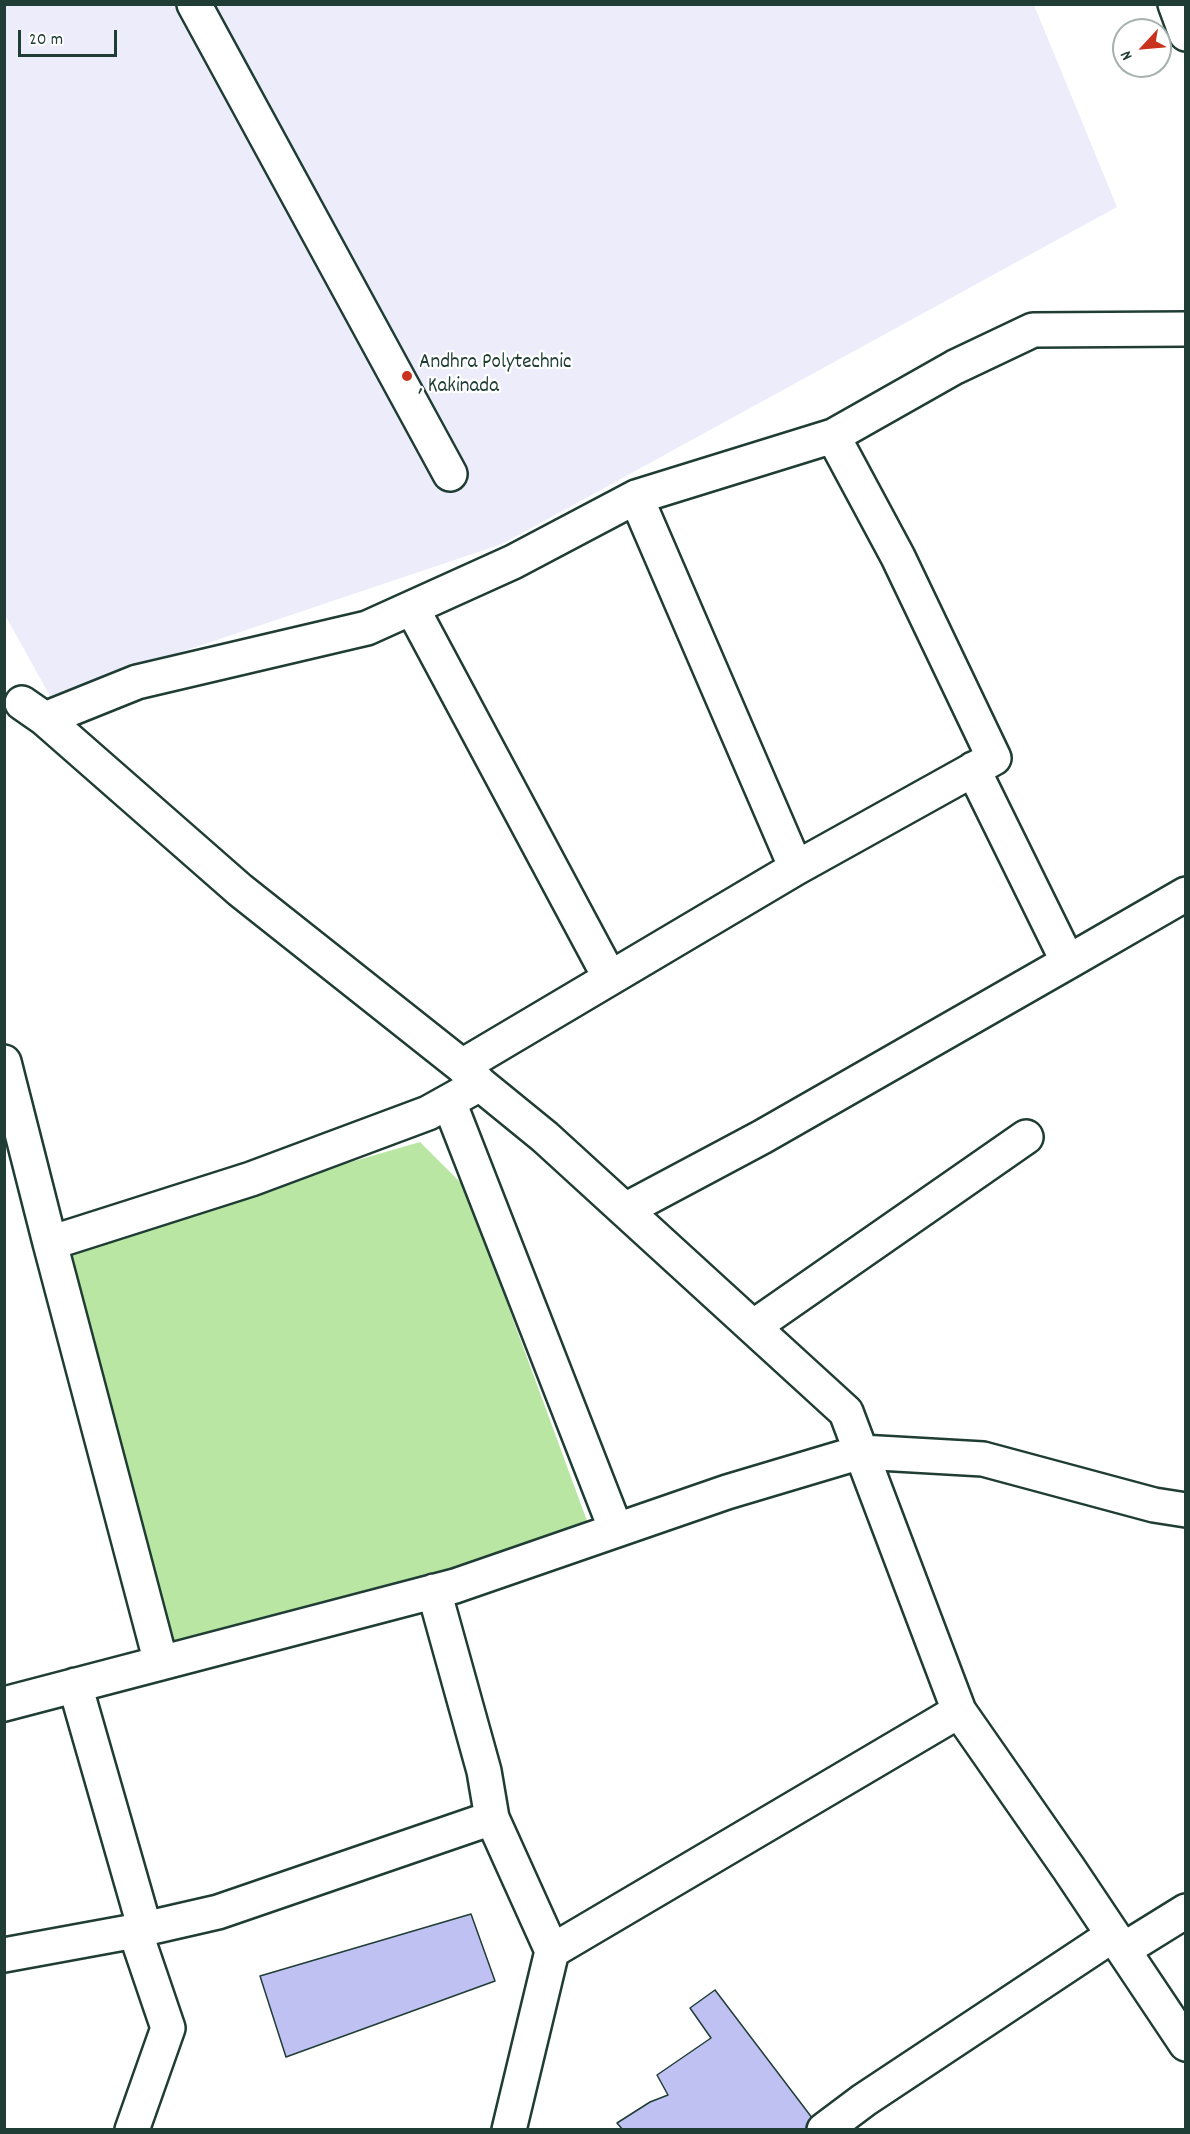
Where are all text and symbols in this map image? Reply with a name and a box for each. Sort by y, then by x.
scale bar [21,18,120,56]
north arrow [1112,18,1172,78]
text: 20 m [29,28,63,53]
text: N [1115,47,1139,64]
place label: Andhra Polytechnic , Kakinada [419,351,572,401]
marker: Andhra Polytechnic , Kakinada [400,369,414,383]

